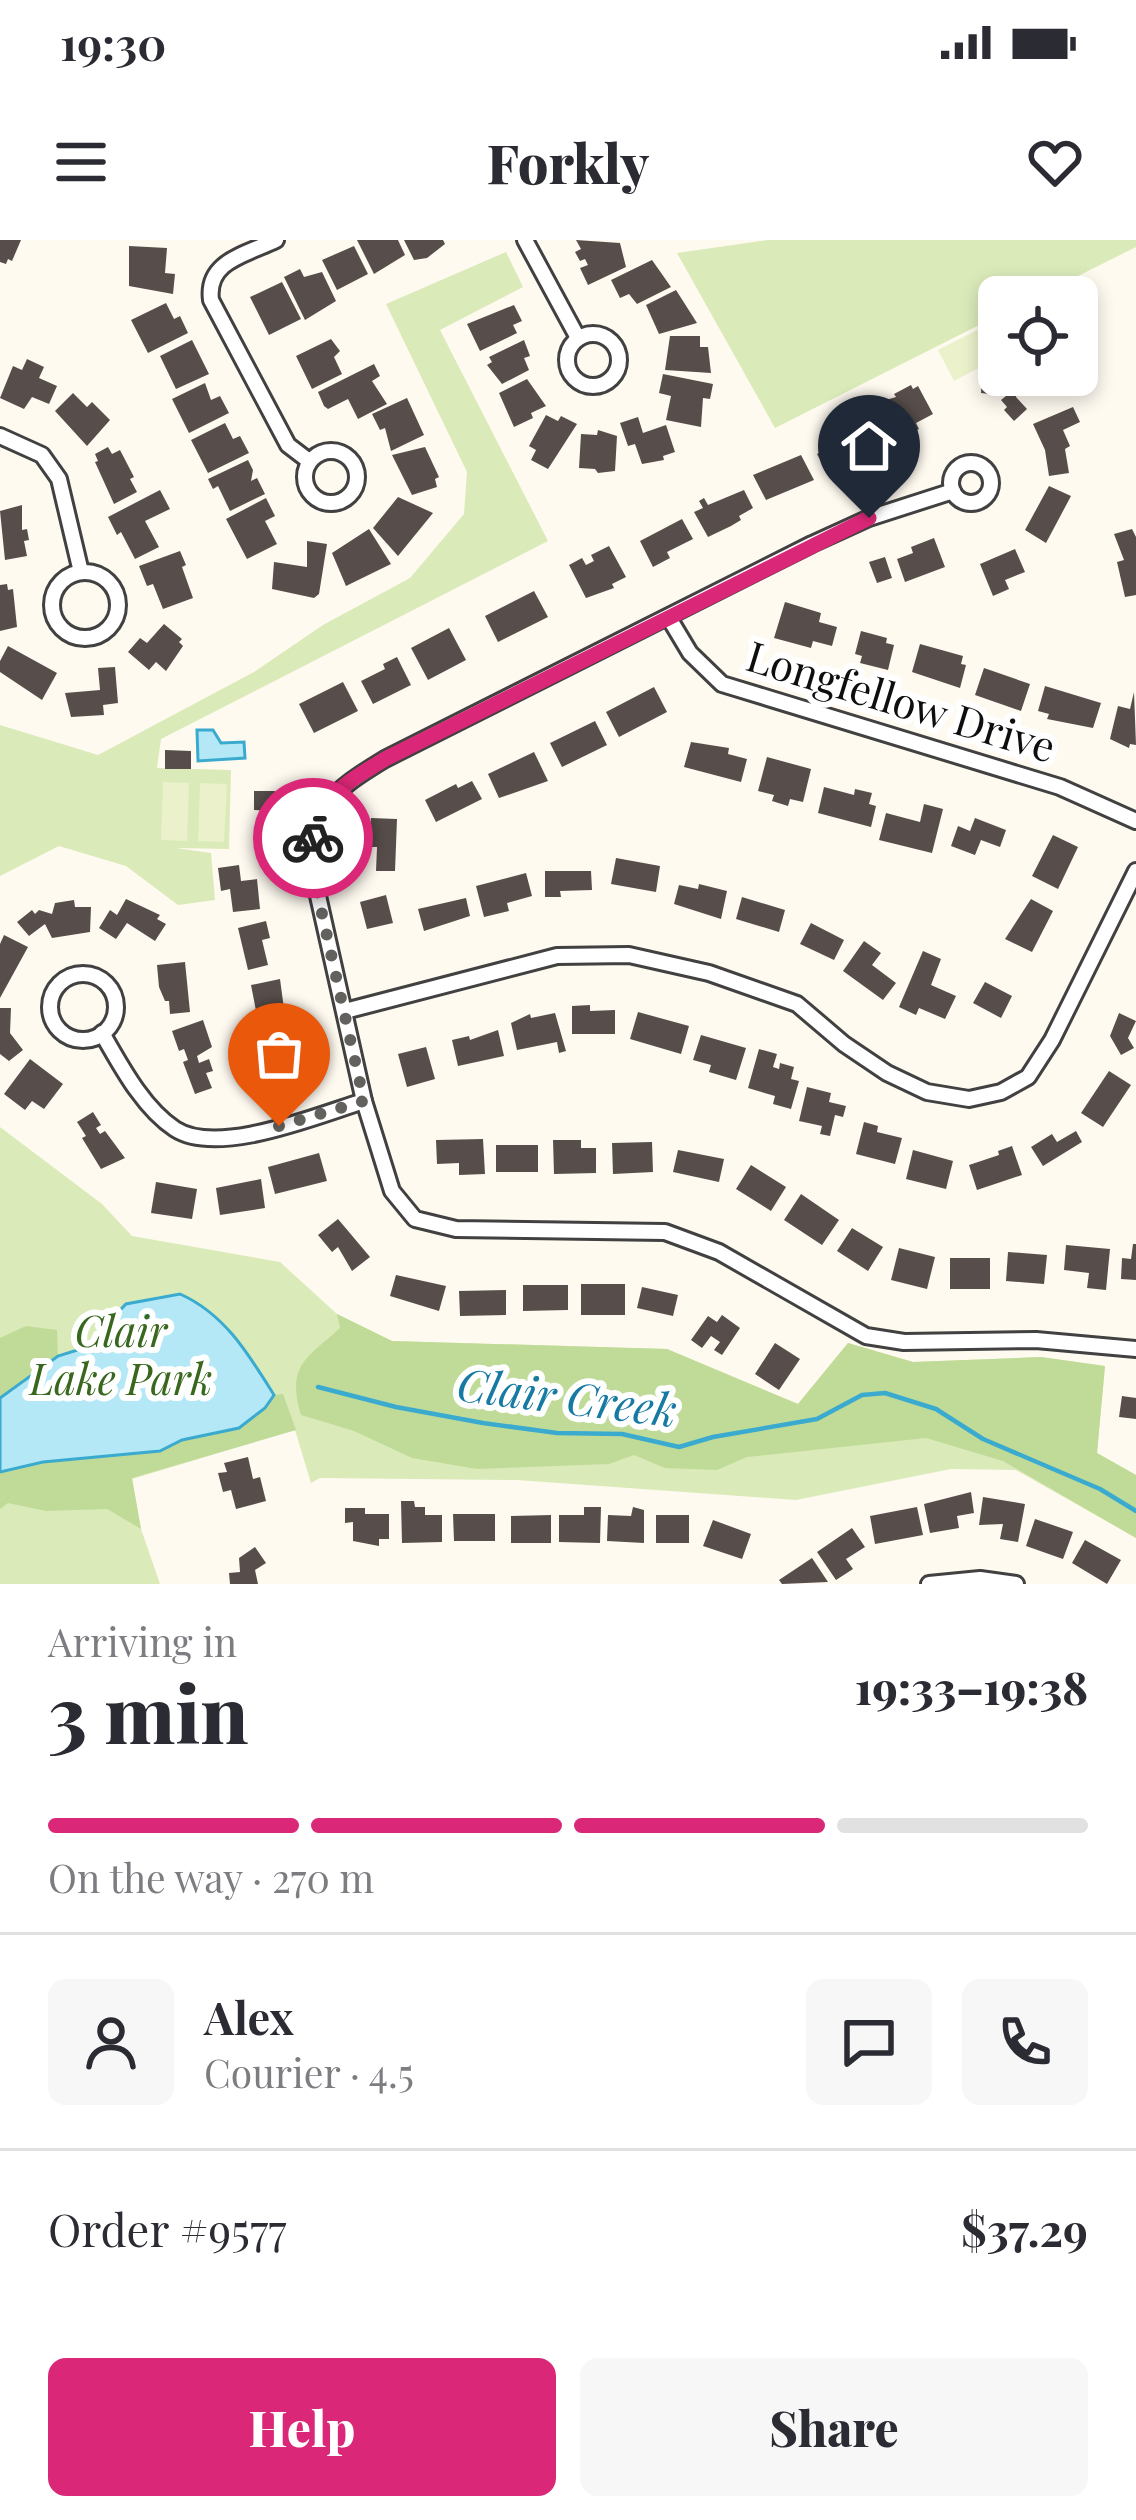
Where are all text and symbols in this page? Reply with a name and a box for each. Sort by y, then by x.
text: 19:30 [60,12,166,72]
text: Forkly [487,126,649,198]
icon: menu [48,129,114,195]
icon: heart [1022,129,1088,195]
map controls [978,276,1098,396]
button: locate [978,276,1098,396]
pin [818,395,920,518]
icon: home [836,413,902,479]
street label: Longfellow Drive [740,627,1063,774]
courier [253,778,373,898]
icon: bike [280,805,346,871]
pin [228,1003,330,1126]
icon: bag [246,1021,312,1087]
park label: Clair Lake Park [28,1302,212,1406]
water label: Clair Creek [454,1352,680,1438]
text: Arriving in [48,1615,237,1667]
text: 19:33–19:38 [855,1656,1088,1716]
text: 3 min [48,1660,249,1764]
text: On the way · 270 m [48,1851,374,1903]
button: person [48,1979,174,2105]
button: chat [806,1979,932,2105]
button: phone [962,1979,1088,2105]
text: Alex [204,1986,294,2046]
text: Courier · 4.5 [204,2046,414,2098]
text: Order #9577 [48,2198,286,2258]
text: $37.29 [961,2198,1088,2258]
button: Help [48,2358,556,2496]
button: Share [580,2358,1088,2496]

